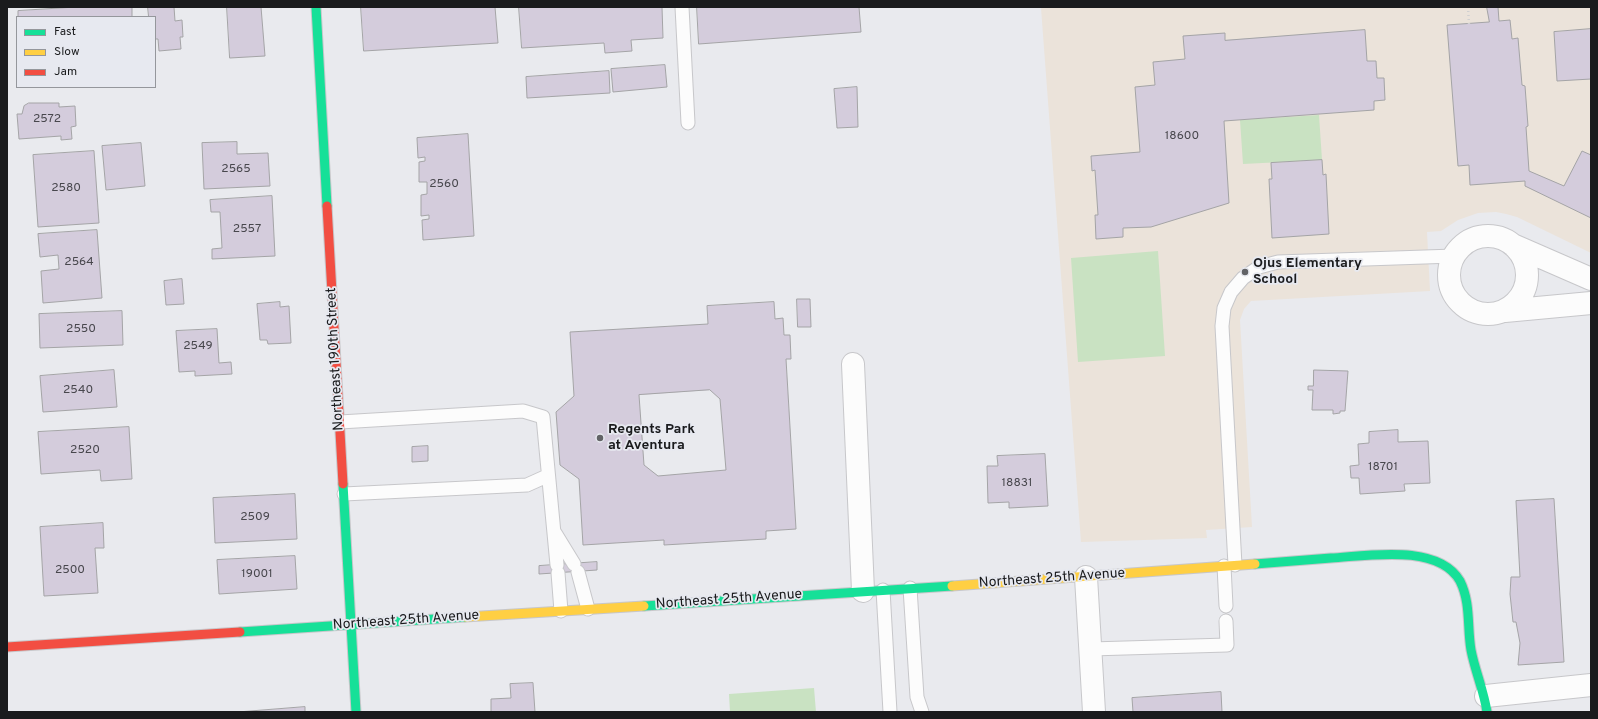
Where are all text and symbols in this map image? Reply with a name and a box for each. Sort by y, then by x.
legend [16,16,156,88]
text: Fast [54,24,76,40]
text: Slow [54,44,80,60]
text: Jam [54,64,77,80]
house number: 2572 [33,113,61,127]
house number: 18600 [1165,130,1199,144]
house number: 2565 [221,163,251,177]
house number: 2560 [429,178,459,192]
house number: 2580 [51,182,81,196]
house number: 2557 [233,223,261,237]
house number: 2564 [64,256,94,270]
place label: Ojus Elementary School [1253,256,1362,288]
marker: Ojus Elementary School [1240,267,1250,277]
street label: Northeast 190th Street [324,287,348,431]
house number: 2550 [66,323,96,337]
house number: 2549 [183,340,213,354]
house number: 2540 [63,384,93,398]
place label: Regents Park at Aventura [608,422,695,454]
marker: Regents Park at Aventura [595,433,605,443]
house number: 2520 [70,444,100,458]
house number: 18701 [1368,461,1398,475]
house number: 18831 [1002,477,1032,491]
house number: 2509 [240,511,270,525]
house number: 2500 [55,564,85,578]
street label: Northeast 25th Avenue [978,566,1126,592]
house number: 19001 [241,568,273,582]
street label: Northeast 25th Avenue [655,587,803,613]
street label: Northeast 25th Avenue [332,608,480,634]

